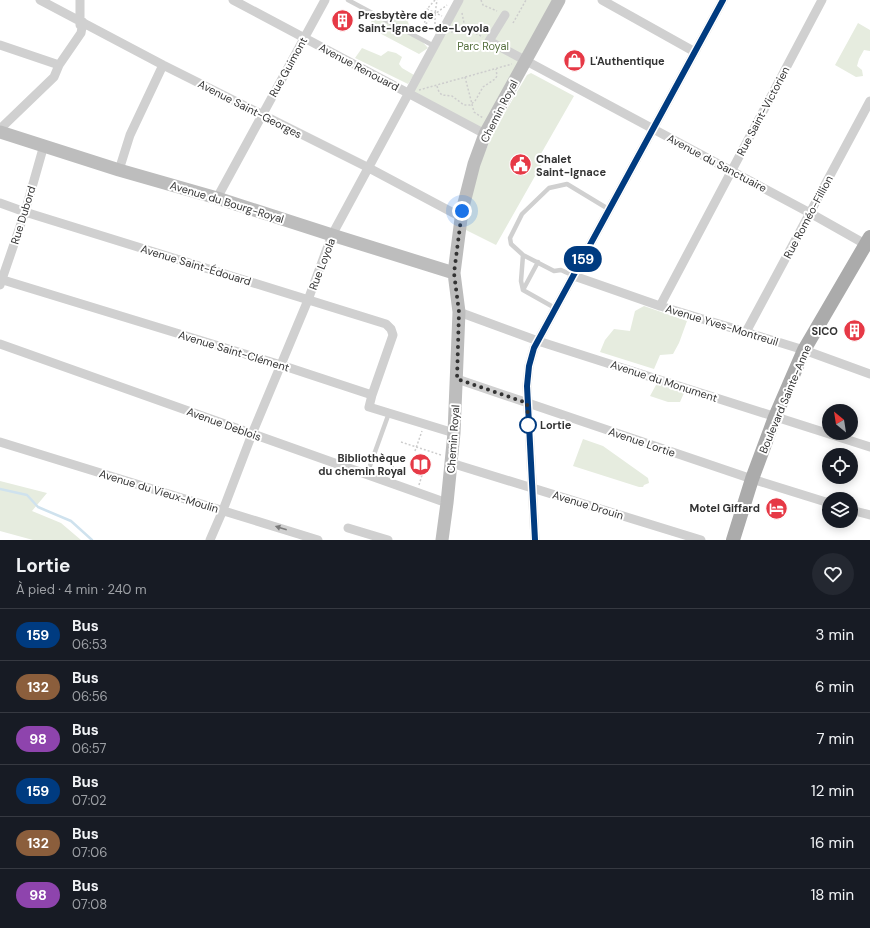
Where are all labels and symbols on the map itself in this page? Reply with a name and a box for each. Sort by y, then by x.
building icon: Presbytère de Saint-Ignace-de-Loyola [330,8,356,34]
place label: Presbytère de Saint-Ignace-de-Loyola [358,8,489,35]
street label: Rue Guimont [266,35,310,99]
park label: Parc Royal [457,39,509,53]
street label: Avenue Renouard [317,40,402,94]
shop icon: L'Authentique [562,48,588,74]
place label: L'Authentique [590,54,665,68]
street label: Rue Saint-Victorien [734,64,792,158]
street label: Avenue Saint-Georges [196,77,304,141]
street label: Chemin Royal [477,77,521,145]
street label: Avenue du Sanctuaire [665,131,769,195]
public building icon: Chalet Saint-Ignace [508,152,534,178]
place label: Chalet Saint-Ignace [536,152,606,179]
street label: Rue Roméo-Fillion [780,173,836,261]
street label: Avenue du Bourg-Royal [168,178,286,226]
street label: Rue Dubord [8,184,39,246]
your location [452,201,472,221]
street label: Rue Loyola [306,236,338,292]
street label: Avenue Saint-Édouard [139,242,253,288]
line badge: 159 [560,246,606,272]
street label: Avenue Yves-Montreuil [664,301,780,349]
building icon: SICO [841,318,867,344]
place label: SICO [812,324,838,338]
street label: Avenue Saint-Clément [177,327,291,375]
street label: Boulevard Sainte-Anne [756,343,814,455]
street label: Avenue du Monument [609,357,719,405]
street label: Avenue Deblois [185,404,263,444]
street label: Chemin Royal [444,404,462,474]
north arrow [822,404,858,440]
marker: Lortie [519,416,537,434]
place label: Lortie [540,418,572,432]
street label: Avenue Lortie [607,424,677,460]
place label: Bibliothèque du chemin Royal [318,451,406,478]
library icon: Bibliothèque du chemin Royal [408,451,434,477]
street label: Avenue du Vieux-Moulin [98,466,220,516]
street label: Avenue Drouin [551,488,625,522]
hotel icon: Motel Giffard [763,495,789,521]
place label: Motel Giffard [689,501,760,515]
one-way arrow [275,525,287,531]

